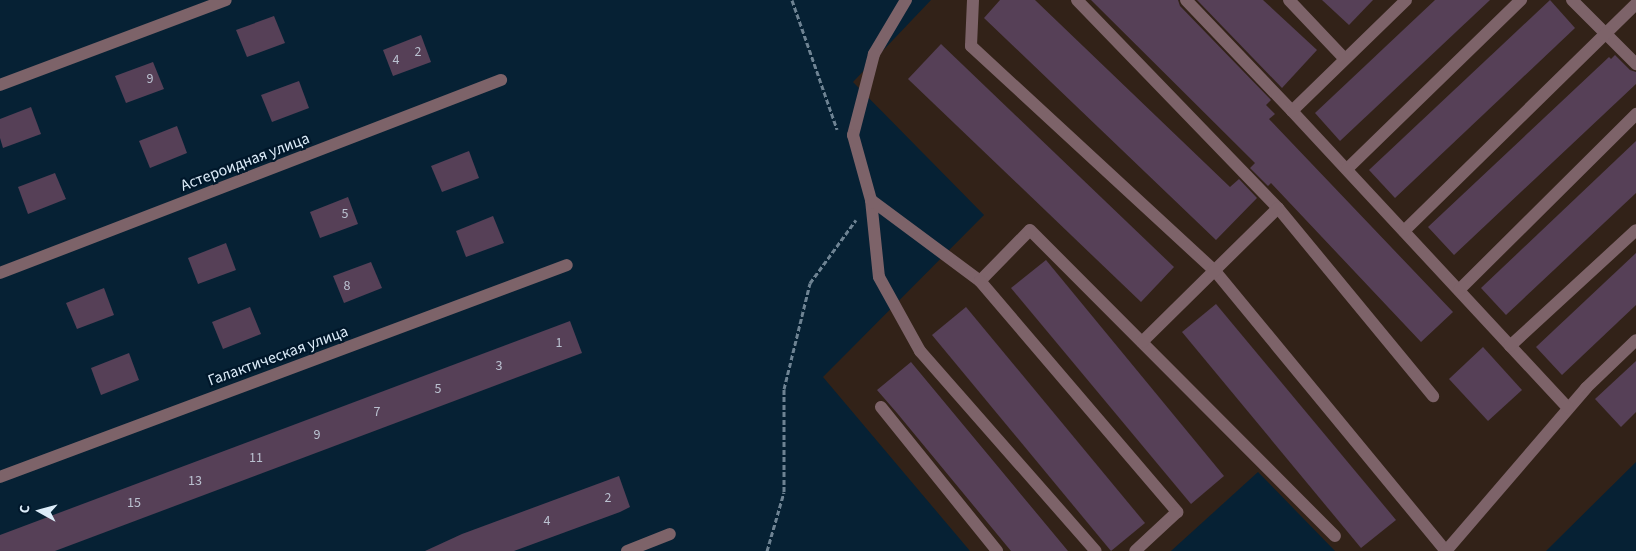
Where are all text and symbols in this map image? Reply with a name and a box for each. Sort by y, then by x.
house number: 2 [415,44,421,60]
house number: 4 [393,52,399,68]
house number: 9 [147,71,153,87]
street label: Астероидная улица [178,129,312,195]
house number: 5 [342,206,348,222]
house number: 8 [344,278,350,294]
street label: Галактическая улица [205,322,351,390]
house number: 1 [556,335,562,351]
house number: 3 [496,358,502,374]
house number: 5 [435,381,441,397]
house number: 7 [374,404,380,420]
house number: 9 [314,427,320,443]
house number: 11 [249,450,263,466]
house number: 13 [188,473,202,489]
north arrow [15,486,65,536]
house number: 2 [605,490,611,506]
house number: 15 [127,495,141,511]
text: С [15,504,36,514]
house number: 4 [544,513,550,529]

